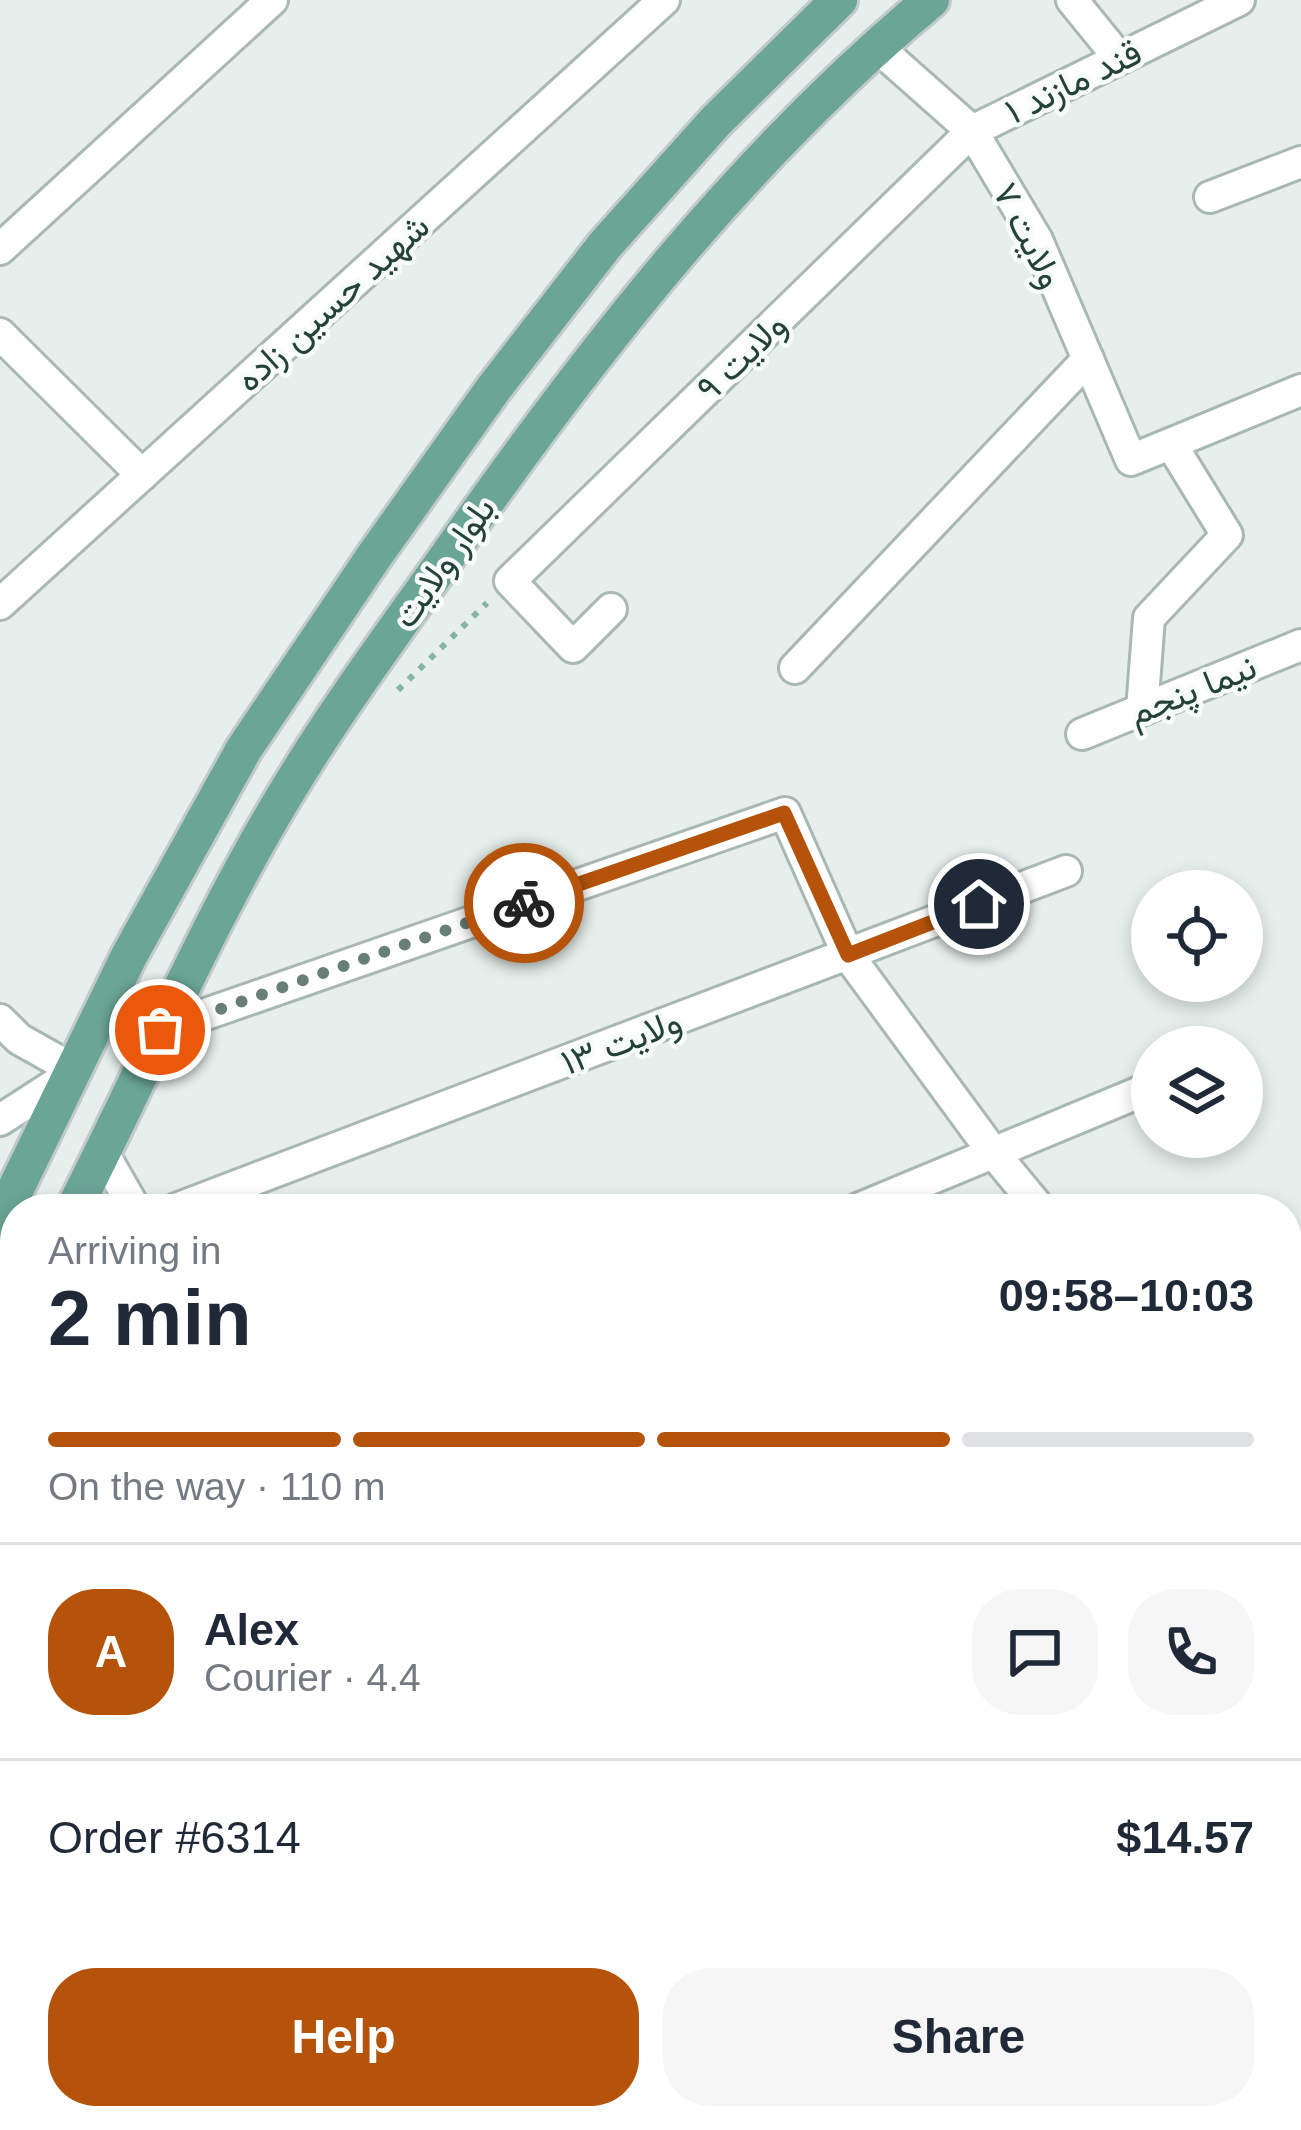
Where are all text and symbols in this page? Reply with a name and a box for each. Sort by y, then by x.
street label: قند مازند ۱ [999,31,1149,134]
street label: ولایت ۷ [983,176,1072,295]
street label: شهید حسین زاده [227,205,439,401]
street label: ولایت ۹ [688,304,796,410]
street label: بلوار ولایت [384,489,505,637]
street label: نیما پنجم [1122,645,1264,737]
courier [464,843,584,963]
pin [928,853,1030,955]
icon: bike [491,870,557,936]
map controls [1131,870,1263,1158]
button: locate [1131,870,1263,1002]
icon: home [946,871,1012,937]
pin [109,979,211,1081]
icon: bag [127,997,193,1063]
street label: ولایت ۱۳ [555,1000,688,1085]
button: layers [1131,1026,1263,1158]
text: Arriving in [48,1229,221,1272]
text: 09:58–10:03 [999,1270,1254,1321]
text: 2 min [48,1274,252,1362]
text: On the way · 110 m [48,1465,385,1508]
button: chat [972,1589,1098,1715]
button: phone [1128,1589,1254,1715]
text: Alex [204,1604,299,1655]
text: A [95,1626,127,1677]
text: Courier · 4.4 [204,1656,421,1699]
text: Order #6314 [48,1812,301,1863]
text: $14.57 [1116,1812,1254,1863]
button: Help [48,1968,639,2106]
button: Share [663,1968,1254,2106]

